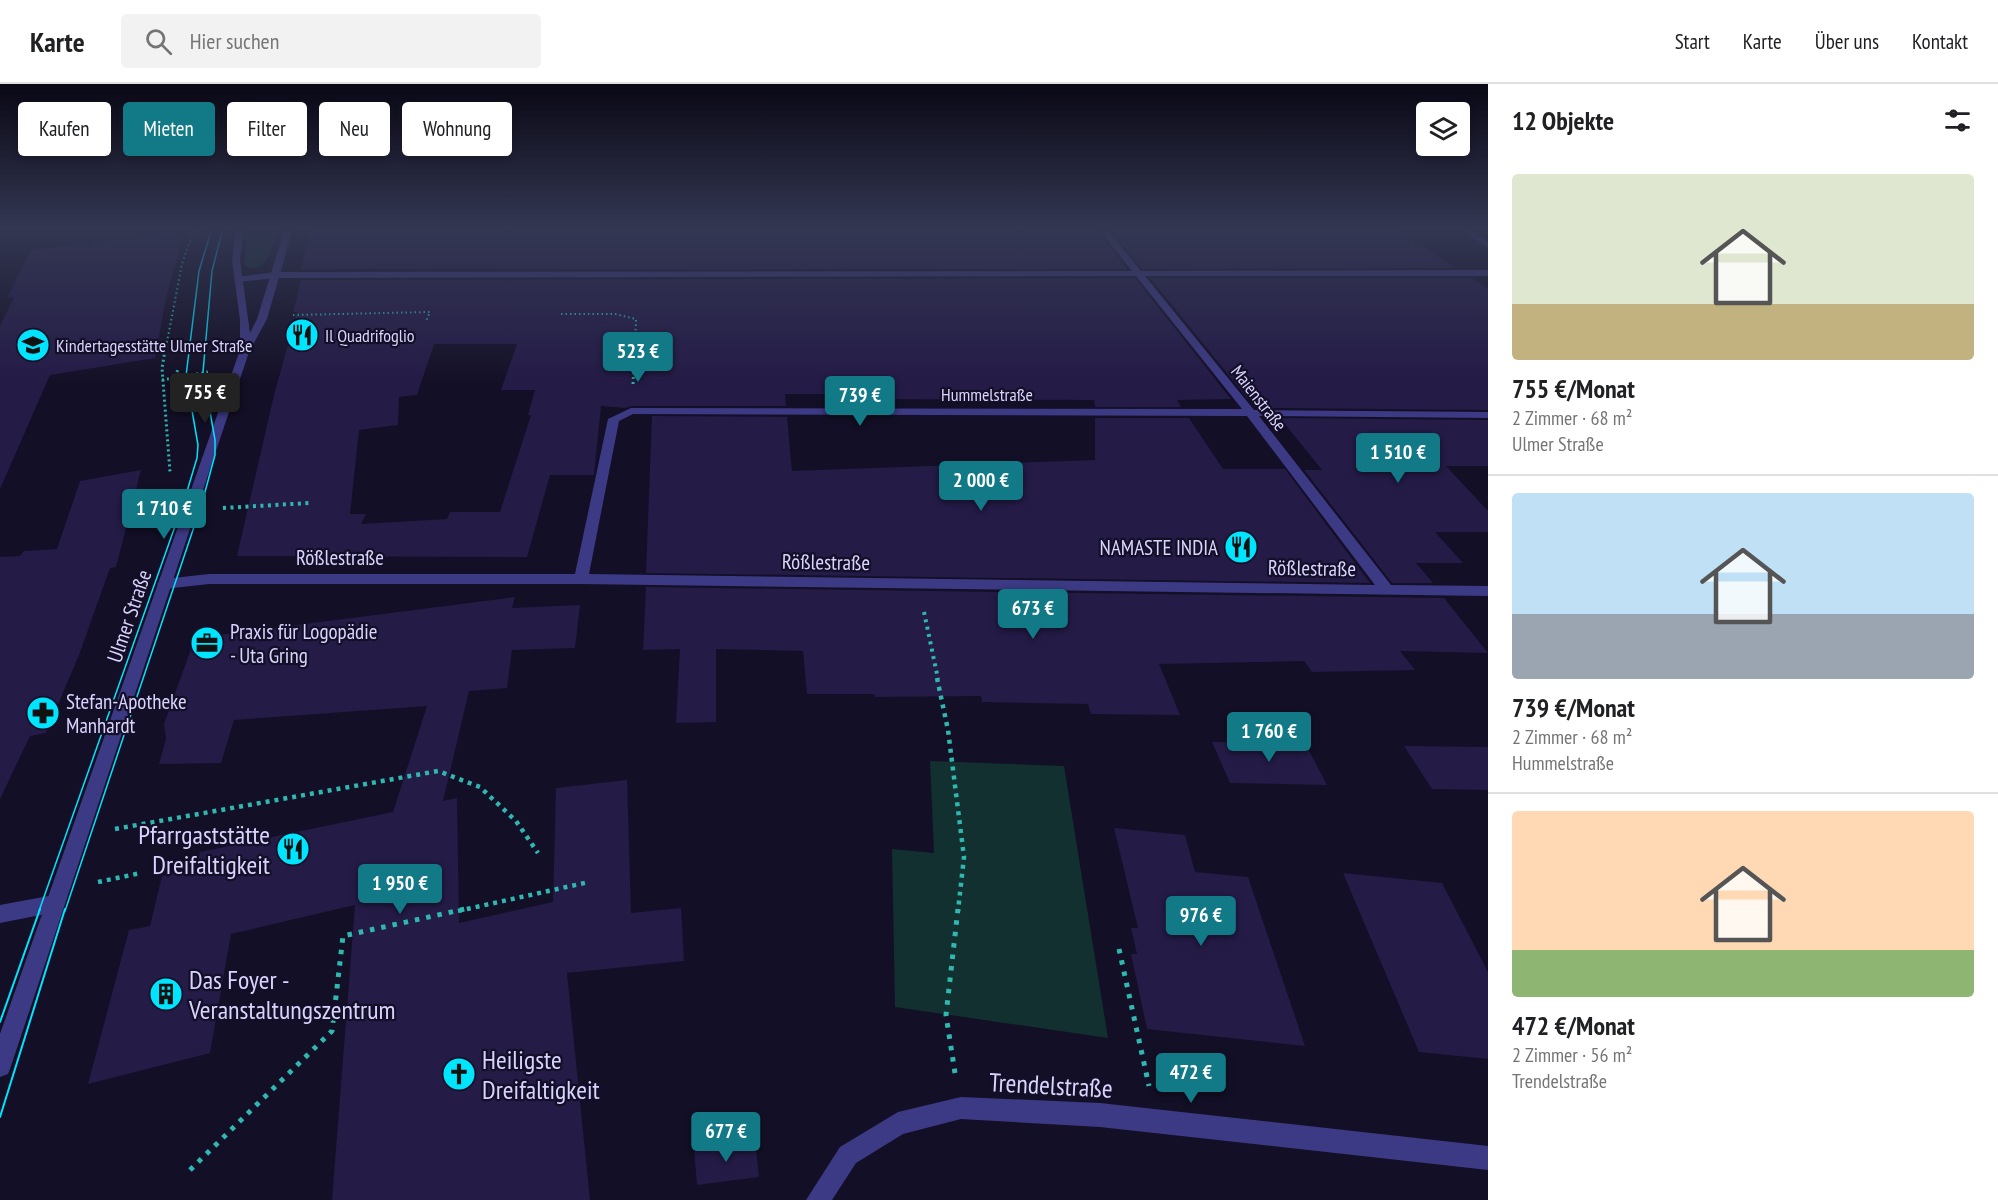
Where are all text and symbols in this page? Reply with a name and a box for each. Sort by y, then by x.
search box [121,14,541,68]
text: Karte [30,23,85,60]
icon: search [142,25,175,58]
text: Hier suchen [190,27,279,55]
text: Start [1675,28,1710,55]
text: Karte [1743,28,1782,55]
text: Über uns [1815,28,1879,55]
text: Kontakt [1912,28,1968,55]
chip: Kaufen [18,102,111,156]
chip: Mieten [123,102,215,156]
chip: Filter [227,102,307,156]
chip: Neu [319,102,390,156]
chip: Wohnung [402,102,512,156]
map controls [1416,102,1470,156]
button: layers [1416,102,1470,156]
text: 12 Objekte [1512,104,1614,137]
icon: filters [1941,104,1974,137]
icon: home [1689,213,1797,321]
restaurant icon: Il Quadrifoglio [284,317,320,353]
place label: Il Quadrifoglio [325,324,415,347]
school or university icon: Kindertagesstätte Ulmer Straße [15,327,51,363]
pin: 523 € [596,332,680,383]
place label: Kindertagesstätte Ulmer Straße [56,334,252,357]
text: 523 € [617,338,659,364]
street label: Maienstraße [1226,360,1292,436]
text: 755 €/Monat [1512,372,1635,405]
pin: 755 € [163,373,247,424]
pin: 739 € [818,376,902,427]
text: 755 € [184,379,226,405]
text: 739 € [839,382,881,408]
street label: Hummelstraße [941,383,1033,406]
text: 2 Zimmer · 68 m² [1512,405,1632,431]
text: Ulmer Straße [1512,431,1604,457]
pin: 1 510 € [1343,433,1453,484]
text: 1 510 € [1370,439,1426,465]
pin: 2 000 € [926,461,1036,512]
text: 2 000 € [953,467,1009,493]
pin: 1 710 € [109,489,219,540]
text: 1 710 € [136,495,192,521]
restaurant icon: NAMASTE INDIA [1223,529,1259,565]
icon: home [1689,532,1797,640]
place label: NAMASTE INDIA [1100,534,1218,561]
street label: Rößlestraße [296,544,384,571]
street label: Rößlestraße [782,548,870,576]
street label: Rößlestraße [1268,554,1356,582]
street label: Ulmer Straße [101,566,157,666]
pin: 673 € [991,589,1075,640]
text: 673 € [1012,595,1054,621]
place label: Praxis für Logopädie - Uta Gring [230,618,377,669]
office icon: Praxis für Logopädie - Uta Gring [189,625,225,661]
place label: Stefan-Apotheke Manhardt [66,688,187,739]
text: 739 €/Monat [1512,691,1635,724]
pharmacy icon: Stefan-Apotheke Manhardt [25,695,61,731]
pin: 1 760 € [1214,712,1324,763]
text: 1 760 € [1241,718,1297,744]
text: 2 Zimmer · 68 m² [1512,724,1632,750]
text: Hummelstraße [1512,750,1614,776]
place label: Pfarrgaststätte Dreifaltigkeit [138,818,270,881]
restaurant icon: Pfarrgaststätte Dreifaltigkeit [275,831,311,867]
icon: home [1689,850,1797,958]
pin: 1 950 € [345,864,455,915]
text: 1 950 € [372,870,428,896]
pin: 976 € [1159,896,1243,947]
text: 976 € [1180,902,1222,928]
place label: Das Foyer - Veranstaltungszentrum [188,963,395,1026]
building icon: Das Foyer - Veranstaltungszentrum [148,976,184,1012]
text: 472 €/Monat [1512,1009,1635,1042]
text: 2 Zimmer · 56 m² [1512,1042,1632,1068]
place label: Heiligste Dreifaltigkeit [482,1043,600,1106]
pin: 472 € [1149,1053,1233,1104]
church icon: Heiligste Dreifaltigkeit [441,1056,477,1092]
text: 472 € [1170,1059,1212,1085]
street label: Trendelstraße [988,1065,1114,1105]
text: Trendelstraße [1512,1068,1607,1094]
pin: 677 € [684,1112,768,1163]
text: 677 € [705,1118,747,1144]

